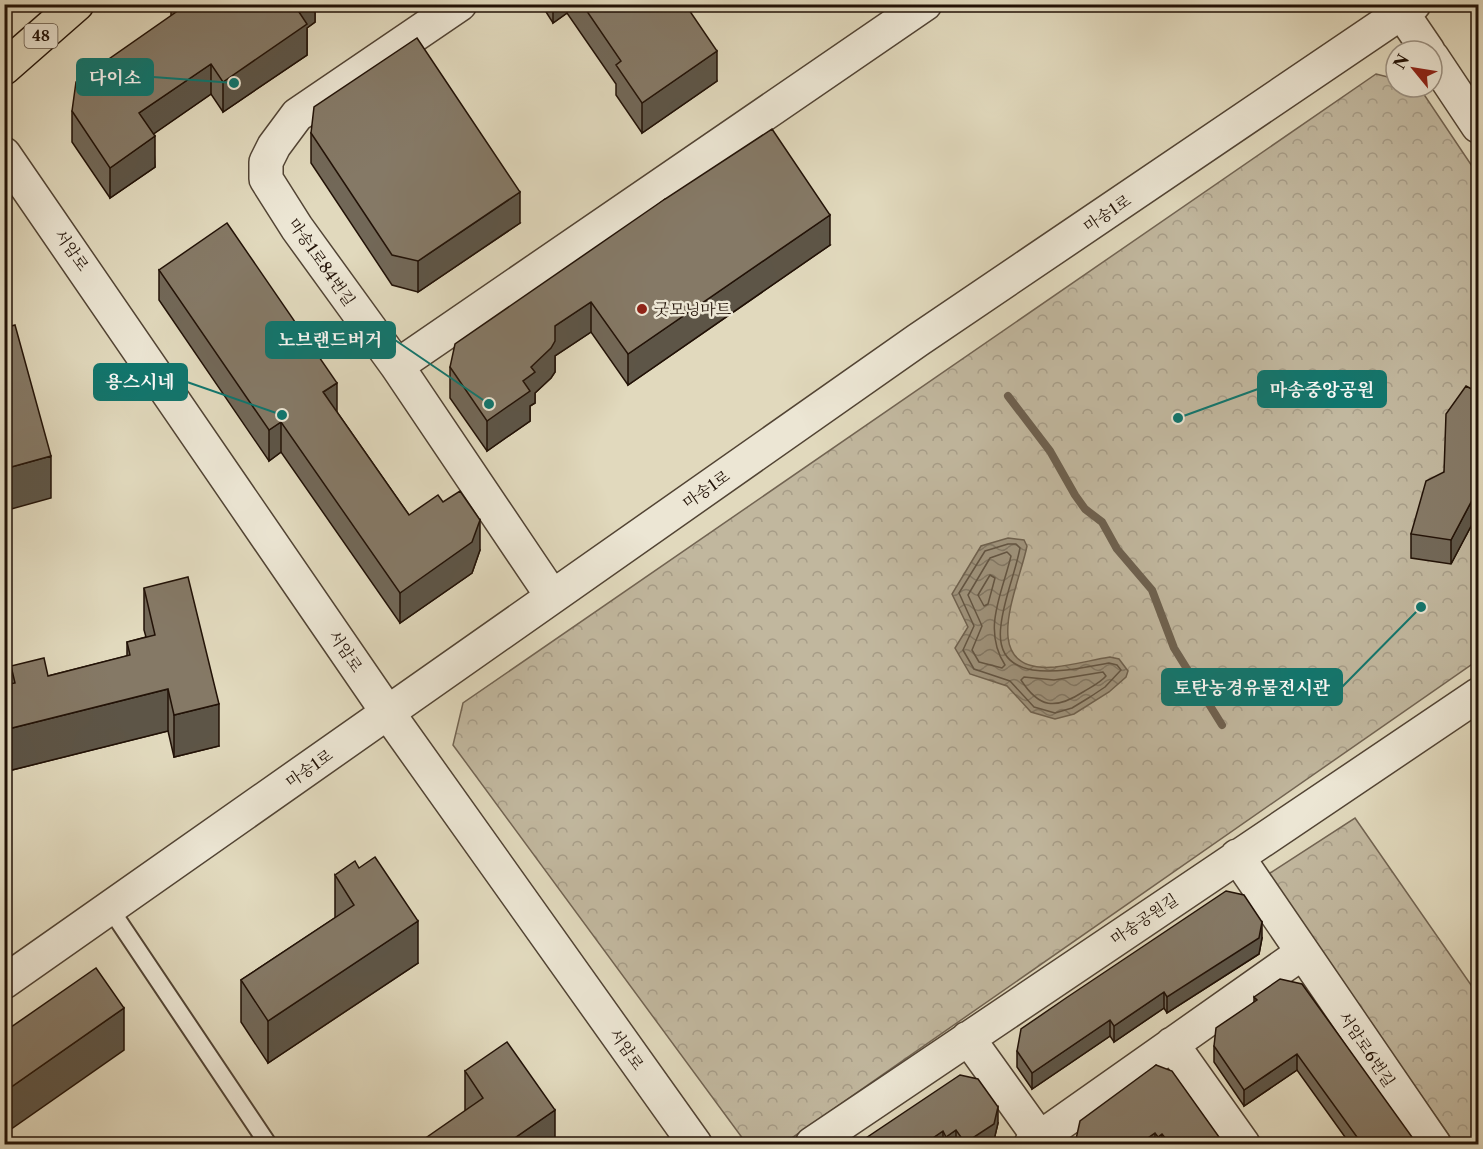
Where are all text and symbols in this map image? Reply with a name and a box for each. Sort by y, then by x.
road number: 48 [24,24,57,48]
north arrow [1384,39,1444,99]
text: N [1389,50,1413,73]
callout: 다이소 [77,59,153,95]
text: 다이소 [89,67,142,89]
street label: 마송1로 [1079,190,1135,236]
street label: 마송1로84번길 [284,214,360,310]
street label: 서암로 [51,225,94,275]
place label: 굿모닝마트 [654,299,732,319]
marker: 굿모닝마트 [635,302,649,316]
callout: 노브랜드버거 [266,322,395,358]
text: 노브랜드버거 [278,329,382,351]
callout: 용스시네 [94,364,187,400]
text: 용스시네 [105,371,175,393]
callout: 마송중앙공원 [1258,371,1386,407]
text: 마송중앙공원 [1270,379,1374,401]
street label: 마송1로 [679,465,734,512]
street label: 서암로 [325,626,368,676]
callout: 토탄농경유물전시관 [1162,669,1342,705]
text: 토탄농경유물전시관 [1174,677,1331,699]
street label: 마송1로 [282,744,337,791]
street label: 마송공원길 [1106,889,1182,949]
street label: 서암로6번길 [1334,1007,1400,1091]
street label: 서암로 [606,1024,649,1074]

